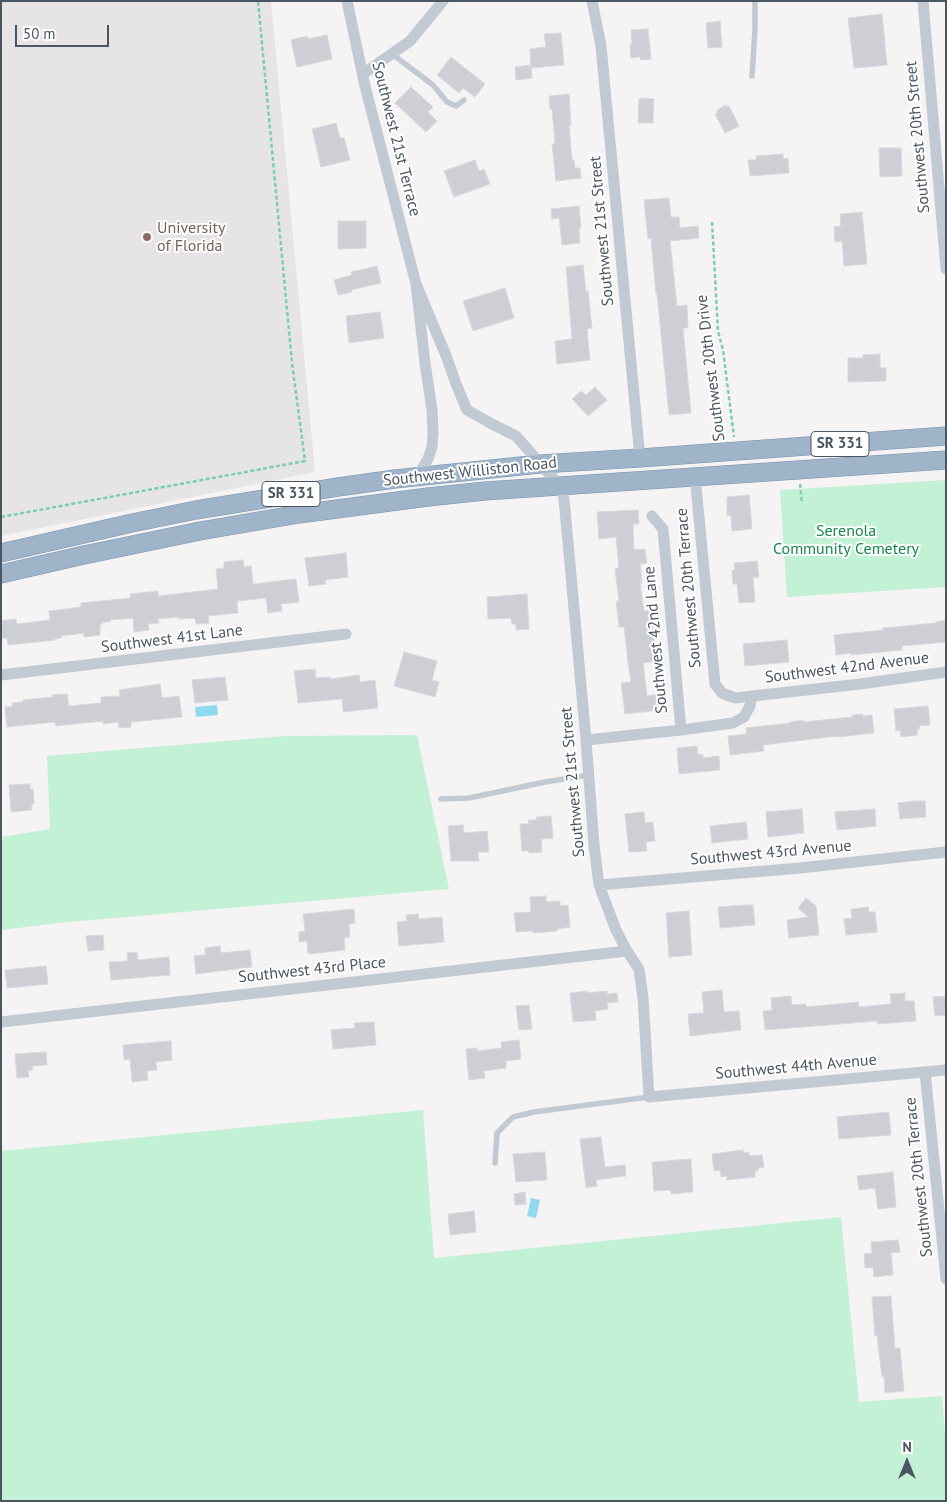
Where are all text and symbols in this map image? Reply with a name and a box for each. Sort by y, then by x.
scale bar [18,15,111,47]
text: 50 m [23,24,56,43]
street label: Southwest 21st Terrace [367,60,425,218]
street label: Southwest 20th Street [902,60,934,214]
street label: Southwest 21st Street [586,155,618,307]
place label: University of Florida [157,218,225,256]
marker: University of Florida [141,231,153,243]
street label: Southwest 20th Drive [692,294,730,442]
road number: SR 331 [811,432,869,456]
street label: Southwest Williston Road [382,453,558,491]
road number: SR 331 [262,482,320,506]
street label: Southwest 20th Terrace [672,507,706,669]
park label: Serenola Community Cemetery [773,521,919,559]
street label: Southwest 42nd Lane [640,566,672,714]
street label: Southwest 41st Lane [100,621,244,657]
street label: Southwest 42nd Avenue [764,648,930,688]
street label: Southwest 21st Street [557,706,589,858]
street label: Southwest 43rd Avenue [690,836,852,870]
street label: Southwest 43rd Place [237,953,387,987]
street label: Southwest 44th Avenue [715,1050,877,1084]
street label: Southwest 20th Terrace [901,1096,937,1258]
north arrow [882,1437,932,1487]
text: N [902,1438,912,1456]

